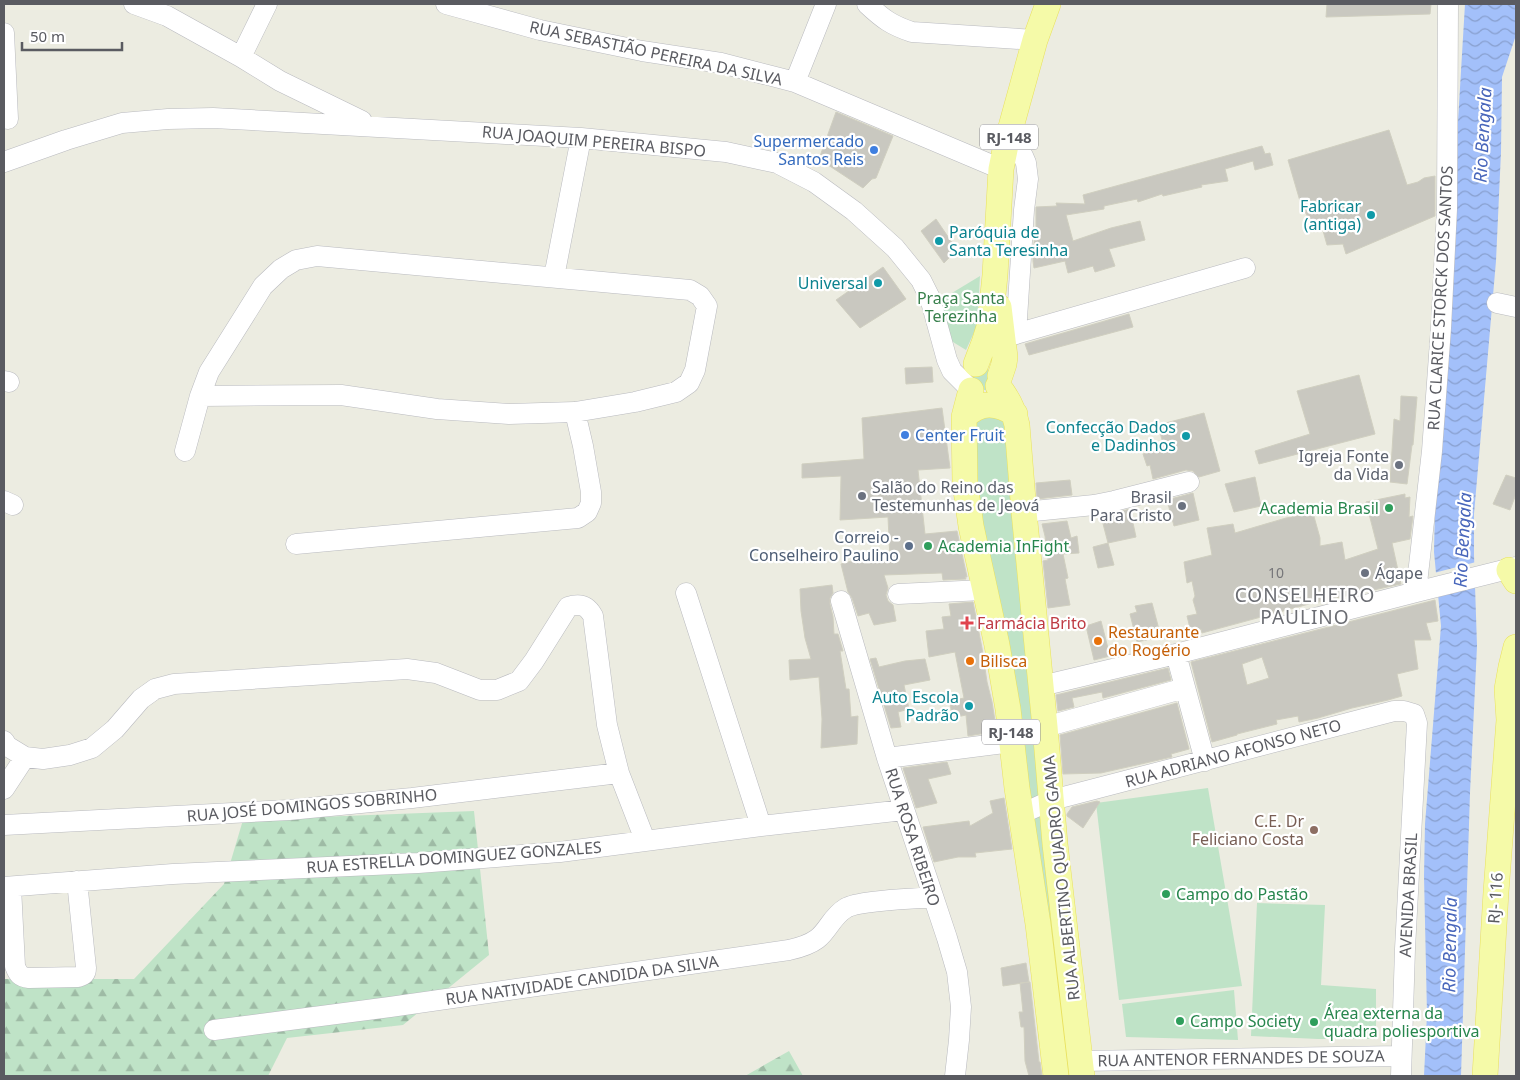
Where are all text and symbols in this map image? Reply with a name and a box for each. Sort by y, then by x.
street label: RUA SEBASTIÃO PEREIRA DA SILVA [527,15,785,91]
scale bar [22,20,122,52]
text: 50 m [30,26,65,46]
water label: Rio Bengala [1468,87,1496,183]
street label: RUA JOAQUIM PEREIRA BISPO [481,120,707,162]
road number: RJ-148 [980,124,1038,150]
place label: Supermercado Santos Reis [753,130,864,170]
marker: Supermercado Santos Reis [868,144,880,156]
street label: RUA CLARICE STORCK DOS SANTOS [1422,165,1458,431]
place label: Fabricar (antiga) [1300,195,1361,235]
marker: Fabricar (antiga) [1365,209,1377,221]
place label: Paróquia de Santa Teresinha [949,221,1068,261]
marker: Paróquia de Santa Teresinha [933,235,945,247]
place label: Universal [798,272,868,294]
marker: Universal [872,277,884,289]
park label: Praça Santa Terezinha [917,287,1005,327]
place label: Confecção Dados e Dadinhos [1046,416,1176,456]
place label: Center Fruit [915,424,1005,446]
marker: Center Fruit [899,429,911,441]
marker: Confecção Dados e Dadinhos [1180,430,1192,442]
place label: Igreja Fonte da Vida [1298,445,1389,485]
marker: Igreja Fonte da Vida [1393,459,1405,471]
place label: Salão do Reino das Testemunhas de Jeová [872,476,1040,516]
place label: Brasil Para Cristo [1090,486,1172,526]
marker: Salão do Reino das Testemunhas de Jeová [856,490,868,502]
water label: Rio Bengala [1448,492,1476,588]
place label: Academia Brasil [1259,497,1379,519]
marker: Brasil Para Cristo [1176,500,1188,512]
marker: Academia Brasil [1383,502,1395,514]
place label: Correio - Conselheiro Paulino [749,526,899,566]
place label: Academia InFight [938,535,1069,557]
marker: Correio - Conselheiro Paulino [903,540,915,552]
marker: Academia InFight [922,540,934,552]
place label: Ágape [1375,562,1423,584]
house number: 10 [1268,563,1284,582]
marker: Ágape [1359,567,1371,579]
district label: CONSELHEIRO PAULINO [1235,582,1375,630]
place label: Farmácia Brito [977,612,1086,634]
marker: Farmácia Brito [961,617,973,629]
place label: Restaurante do Rogério [1108,621,1199,661]
marker: Restaurante do Rogério [1092,635,1104,647]
place label: Bilisca [980,650,1027,672]
marker: Bilisca [964,655,976,667]
place label: Auto Escola Padrão [872,686,959,726]
marker: Auto Escola Padrão [963,700,975,712]
street label: RUA ADRIANO AFONSO NETO [1122,714,1344,792]
road number: RJ-148 [982,720,1040,744]
street label: RUA ALBERTINO QUADRO GAMA [1037,754,1085,1001]
street label: RUA ROSA RIBEIRO [880,765,946,909]
street label: RUA JOSÉ DOMINGOS SOBRINHO [186,783,438,827]
place label: C.E. Dr Feliciano Costa [1192,810,1304,850]
marker: C.E. Dr Feliciano Costa [1308,824,1320,836]
street label: AVENIDA BRASIL [1394,832,1422,958]
street label: RUA ESTRELLA DOMINGUEZ GONZALES [306,836,603,878]
street label: RJ- 116 [1482,872,1508,924]
place label: Campo do Pastão [1176,883,1308,905]
marker: Campo do Pastão [1160,888,1172,900]
water label: Rio Bengala [1436,897,1462,993]
street label: RUA NATIVIDADE CANDIDA DA SILVA [444,950,721,1010]
place label: Área externa da quadra poliesportiva [1324,1002,1480,1042]
place label: Campo Society [1190,1010,1302,1032]
marker: Campo Society [1174,1015,1186,1027]
marker: Área externa da quadra poliesportiva [1308,1016,1320,1028]
street label: RUA ANTENOR FERNANDES DE SOUZA [1097,1044,1386,1072]

